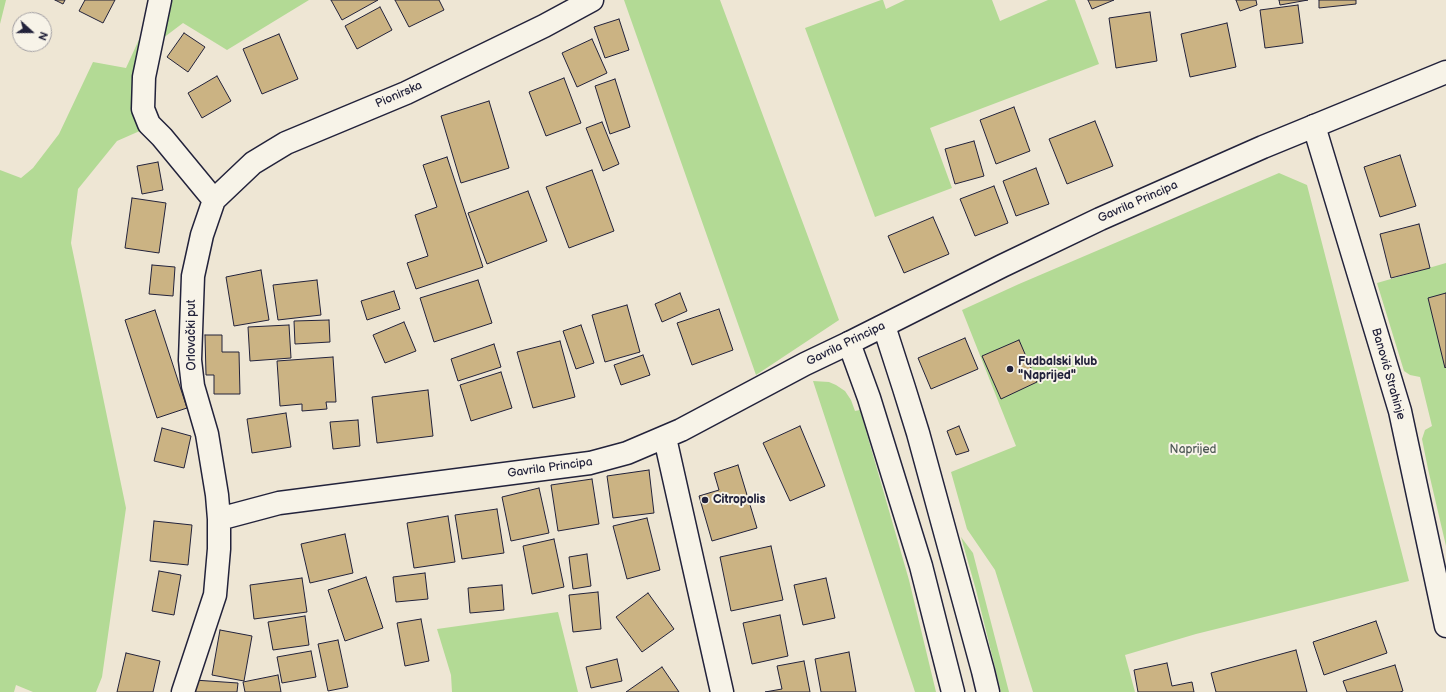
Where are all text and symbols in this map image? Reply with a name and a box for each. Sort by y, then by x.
north arrow [12,12,52,52]
text: N [35,30,50,42]
street label: Pionirska [373,78,425,112]
street label: Gavrila Principa [1096,178,1180,226]
street label: Orlovački put [185,300,199,370]
street label: Gavrila Principa [804,319,888,369]
street label: Banović Strahinje [1368,326,1408,422]
place label: Fudbalski klub "Naprijed" [1018,355,1097,383]
marker: Fudbalski klub "Naprijed" [1005,364,1015,374]
park label: Naprijed [1170,443,1216,457]
street label: Gavrila Principa [507,455,593,481]
place label: Citropolis [713,493,765,507]
marker: Citropolis [700,495,710,505]

